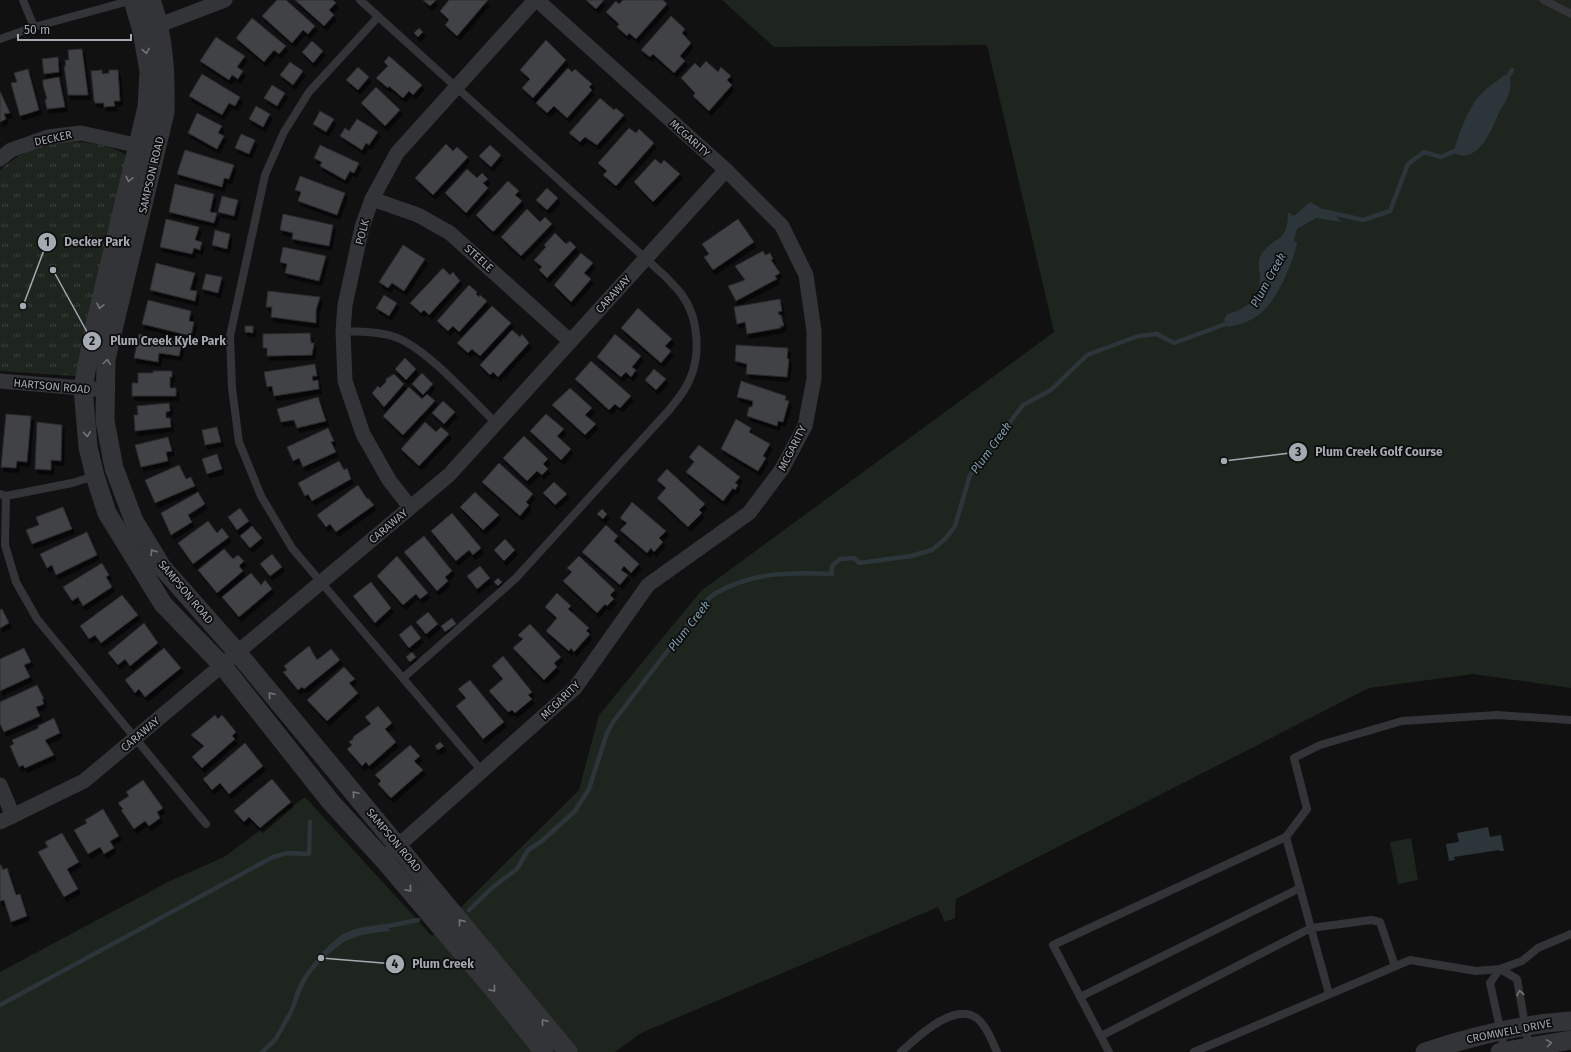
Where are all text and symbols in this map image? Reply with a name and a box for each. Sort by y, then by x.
scale bar [18,16,131,42]
text: 50 m [24,23,50,37]
one-way arrow [141,48,149,55]
street label: MCGARITY [667,117,712,160]
street label: DECKER [33,128,73,149]
street label: SAMPSON ROAD [136,135,167,215]
one-way arrow [126,176,134,182]
street label: POLK [353,217,372,246]
callout: Decker Park [37,230,138,254]
text: 1 [44,235,50,249]
text: Decker Park [64,235,130,249]
street label: STEELE [461,242,496,275]
water label: Plum Creek [1247,250,1289,310]
street label: CARAWAY [593,273,634,316]
one-way arrow [96,302,105,309]
callout: Plum Creek Kyle Park [82,329,234,353]
text: 2 [89,334,95,348]
text: Plum Creek Kyle Park [110,334,226,348]
one-way arrow [102,358,111,365]
street label: HARTSON ROAD [13,377,91,396]
water label: Plum Creek [968,419,1015,476]
street label: MCGARITY [775,423,809,473]
one-way arrow [83,431,92,437]
callout: Plum Creek Golf Course [1288,440,1451,464]
text: 3 [1294,445,1301,459]
text: Plum Creek Golf Course [1315,445,1443,459]
street label: CARAWAY [366,507,410,546]
one-way arrow [151,549,158,556]
street label: SAMPSON ROAD [155,558,216,627]
water label: Plum Creek [665,598,713,654]
street label: MCGARITY [538,679,583,722]
one-way arrow [269,692,276,699]
street label: CARAWAY [118,715,162,754]
one-way arrow [353,791,360,799]
street label: SAMPSON ROAD [363,806,424,875]
one-way arrow [405,885,412,892]
one-way arrow [458,919,465,926]
callout: Plum Creek [385,952,482,976]
text: 4 [392,957,399,971]
text: Plum Creek [412,957,474,971]
one-way arrow [489,984,496,991]
one-way arrow [1516,990,1525,996]
street label: CROMWELL DRIVE [1465,1017,1553,1046]
one-way arrow [541,1019,548,1027]
one-way arrow [1546,1039,1552,1048]

